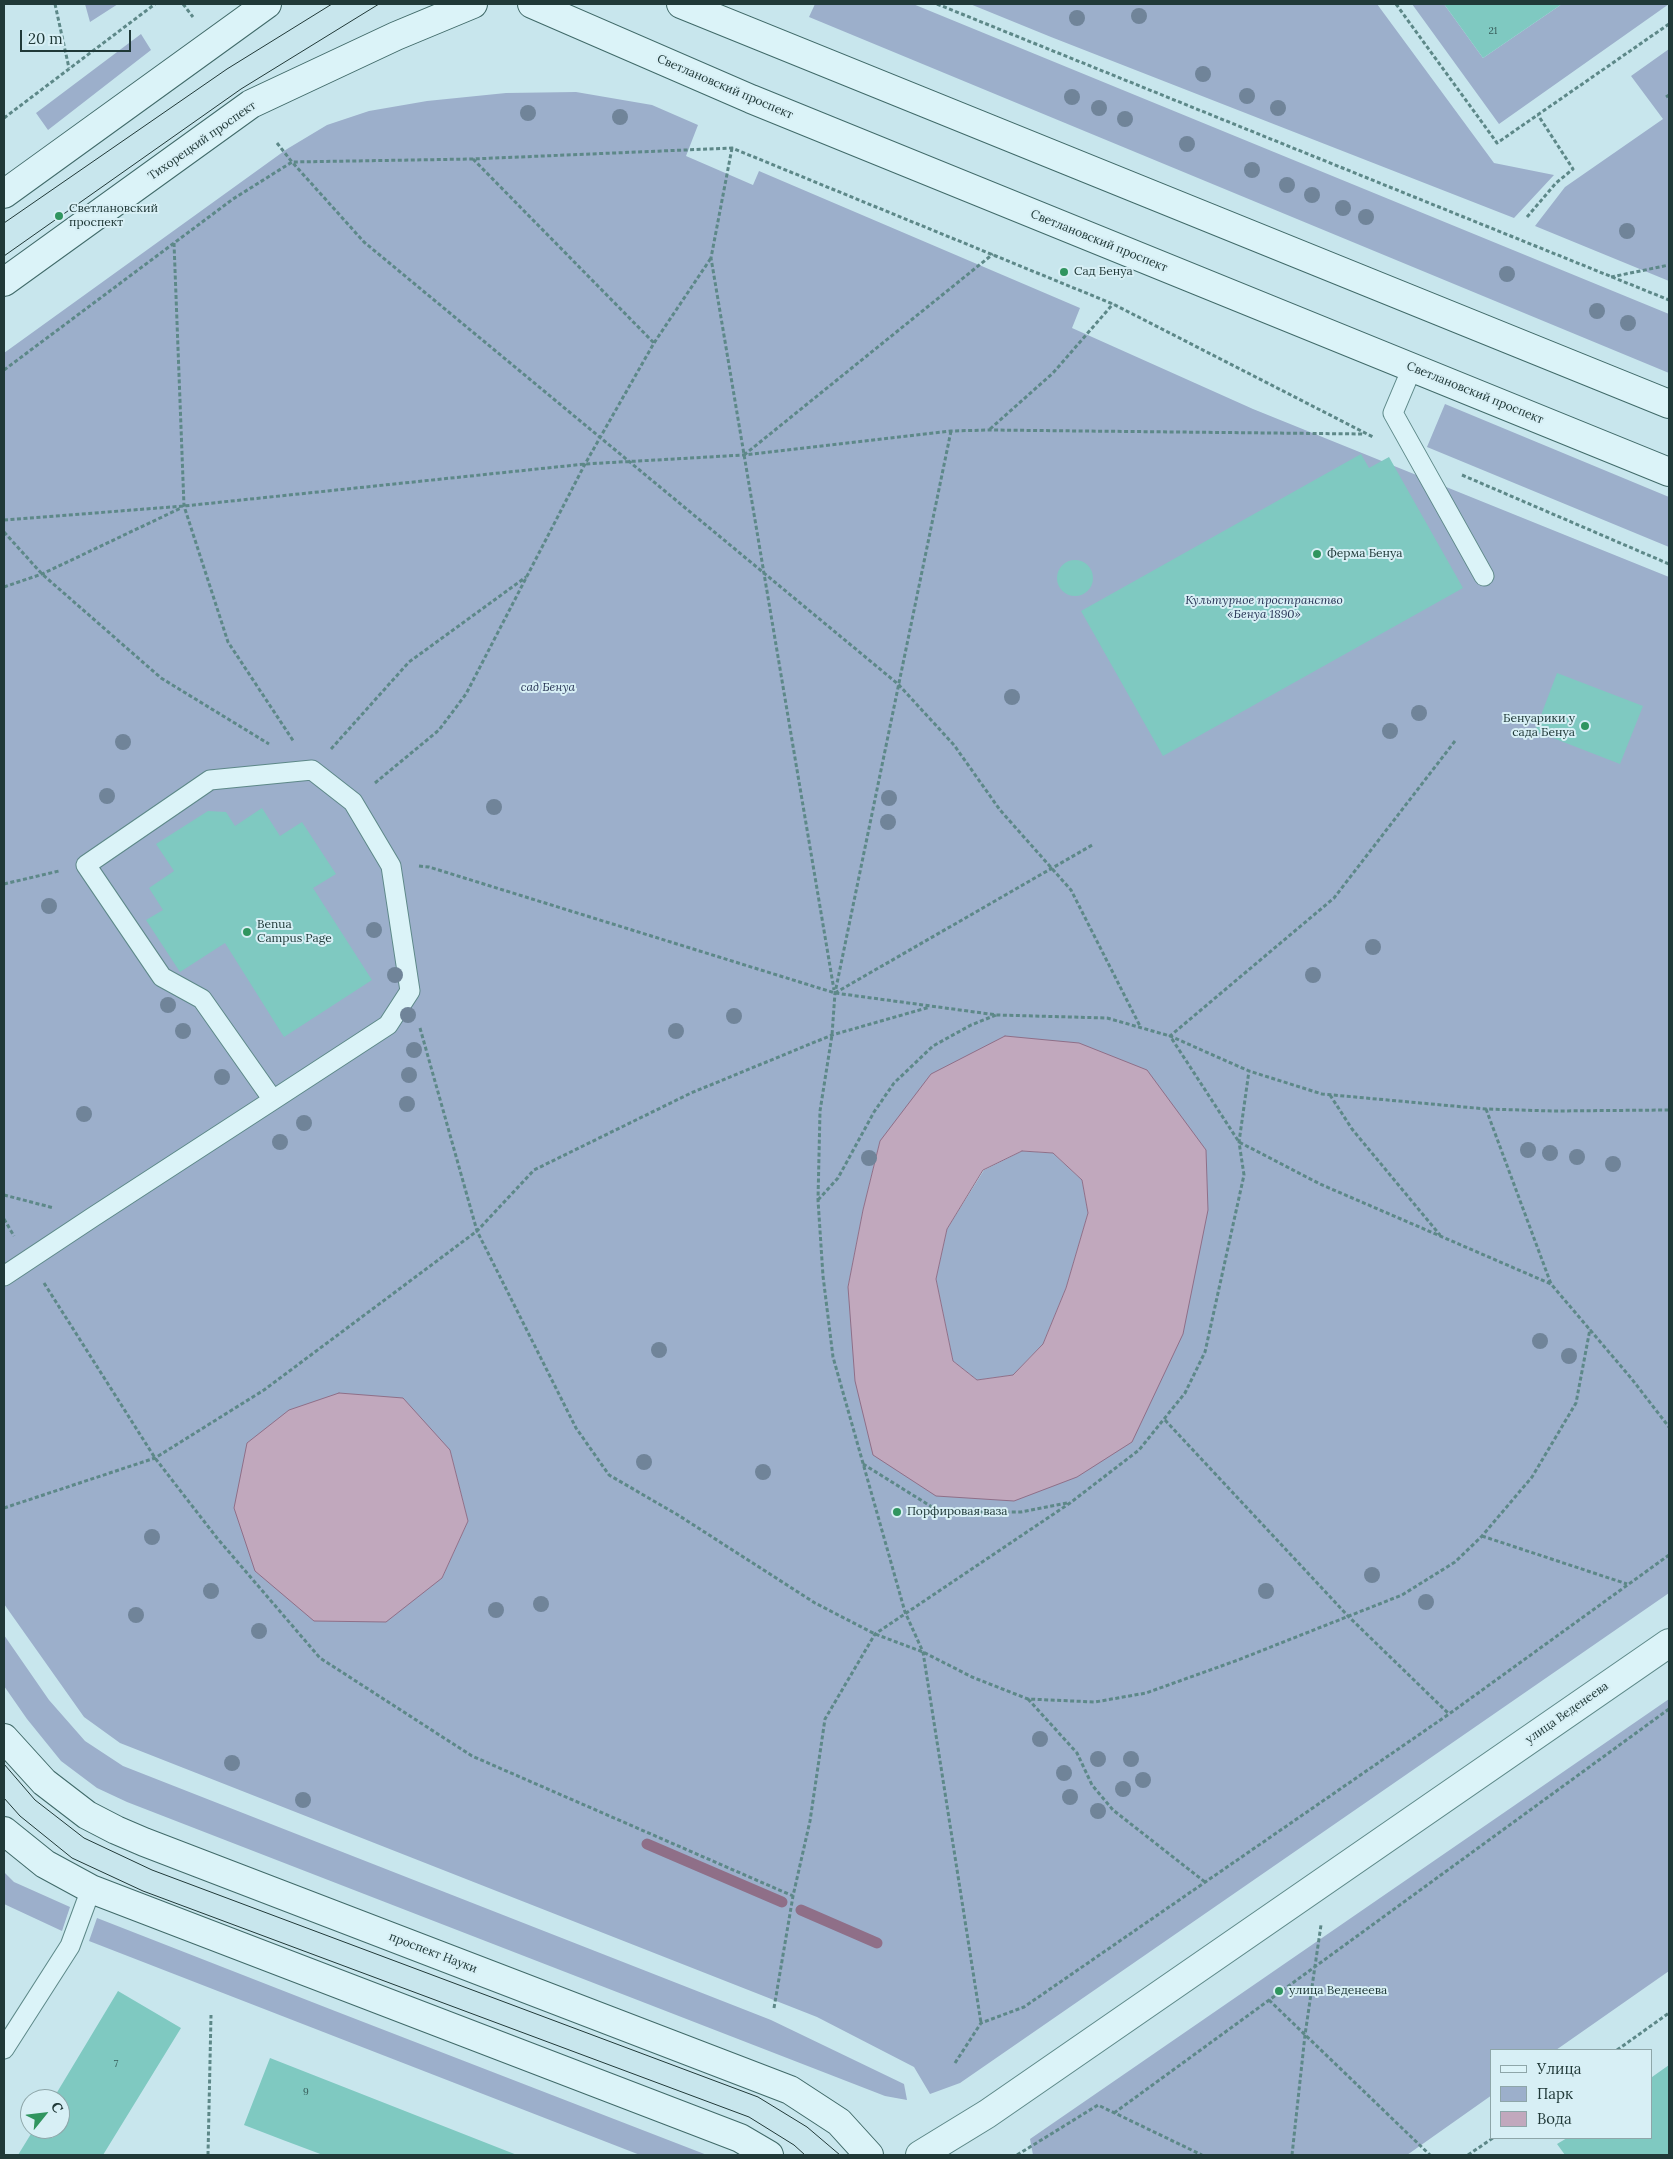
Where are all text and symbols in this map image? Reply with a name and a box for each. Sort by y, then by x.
scale bar [22,20,134,52]
house number: 21 [1488,25,1498,37]
text: 20 m [28,29,63,48]
street label: Светлановский проспект [655,52,795,122]
street label: Тихорецкий проспект [145,98,259,184]
place label: Светлановский проспект [69,202,158,230]
street label: Светлановский проспект [1028,207,1170,275]
marker: Светлановский проспект [53,210,65,222]
place label: Сад Бенуа [1074,265,1133,279]
marker: Сад Бенуа [1058,266,1070,278]
street label: Светлановский проспект [1404,359,1546,427]
place label: Ферма Бенуа [1327,547,1403,561]
marker: Ферма Бенуа [1311,548,1323,560]
park label: Культурное пространство «Бенуа 1890» [1185,594,1343,622]
park label: сад Бенуа [521,681,575,695]
place label: Бенуарики у сада Бенуа [1503,712,1575,740]
marker: Бенуарики у сада Бенуа [1579,720,1591,732]
place label: Benua Campus Page [257,918,332,946]
marker: Benua Campus Page [241,926,253,938]
place label: Порфировая ваза [907,1505,1007,1519]
marker: Порфировая ваза [891,1506,903,1518]
street label: улица Веденеева [1523,1679,1611,1747]
street label: проспект Науки [387,1930,479,1976]
place label: улица Веденеева [1289,1984,1387,1998]
marker: улица Веденеева [1273,1985,1285,1997]
legend [1490,2049,1653,2139]
house number: 7 [114,2058,118,2070]
text: Улица [1537,2059,1581,2078]
text: Парк [1537,2084,1573,2103]
house number: 9 [303,2086,309,2098]
north arrow [20,2089,70,2139]
text: С [47,2099,67,2116]
text: Вода [1537,2109,1572,2128]

